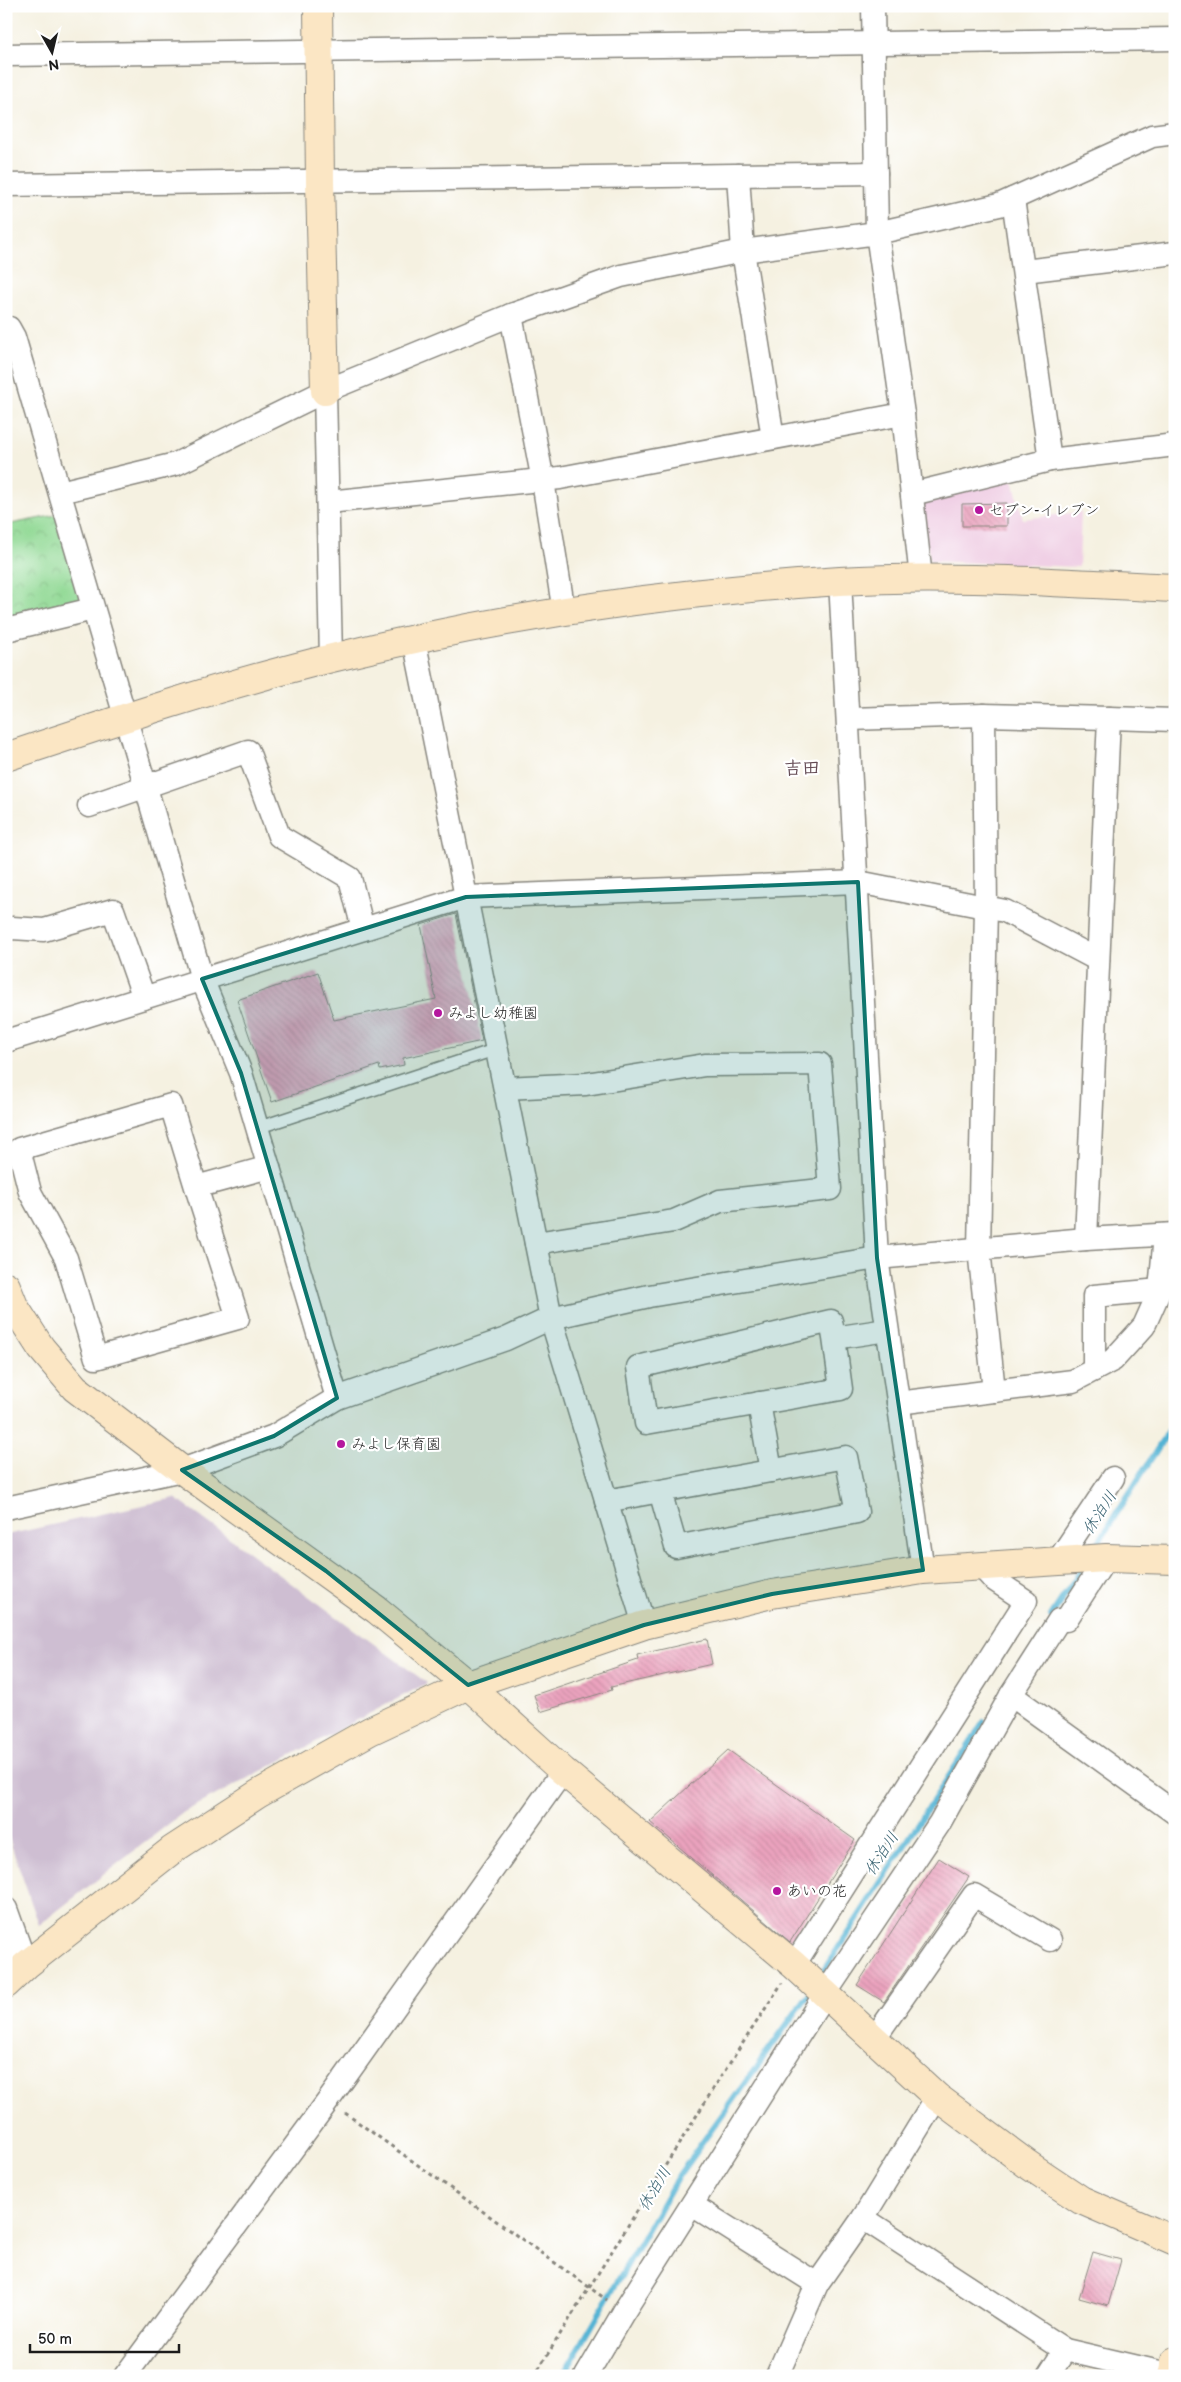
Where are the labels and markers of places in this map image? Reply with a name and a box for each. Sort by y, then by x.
place label: セブン-イレブン [989,501,1100,520]
marker: セブン-イレブン [973,504,985,516]
place label: みよし幼稚園 [448,1004,538,1023]
marker: みよし幼稚園 [432,1007,444,1019]
place label: みよし保育園 [351,1435,441,1454]
marker: みよし保育園 [335,1438,347,1450]
place label: あいの花 [787,1882,847,1901]
marker: あいの花 [771,1885,783,1897]

